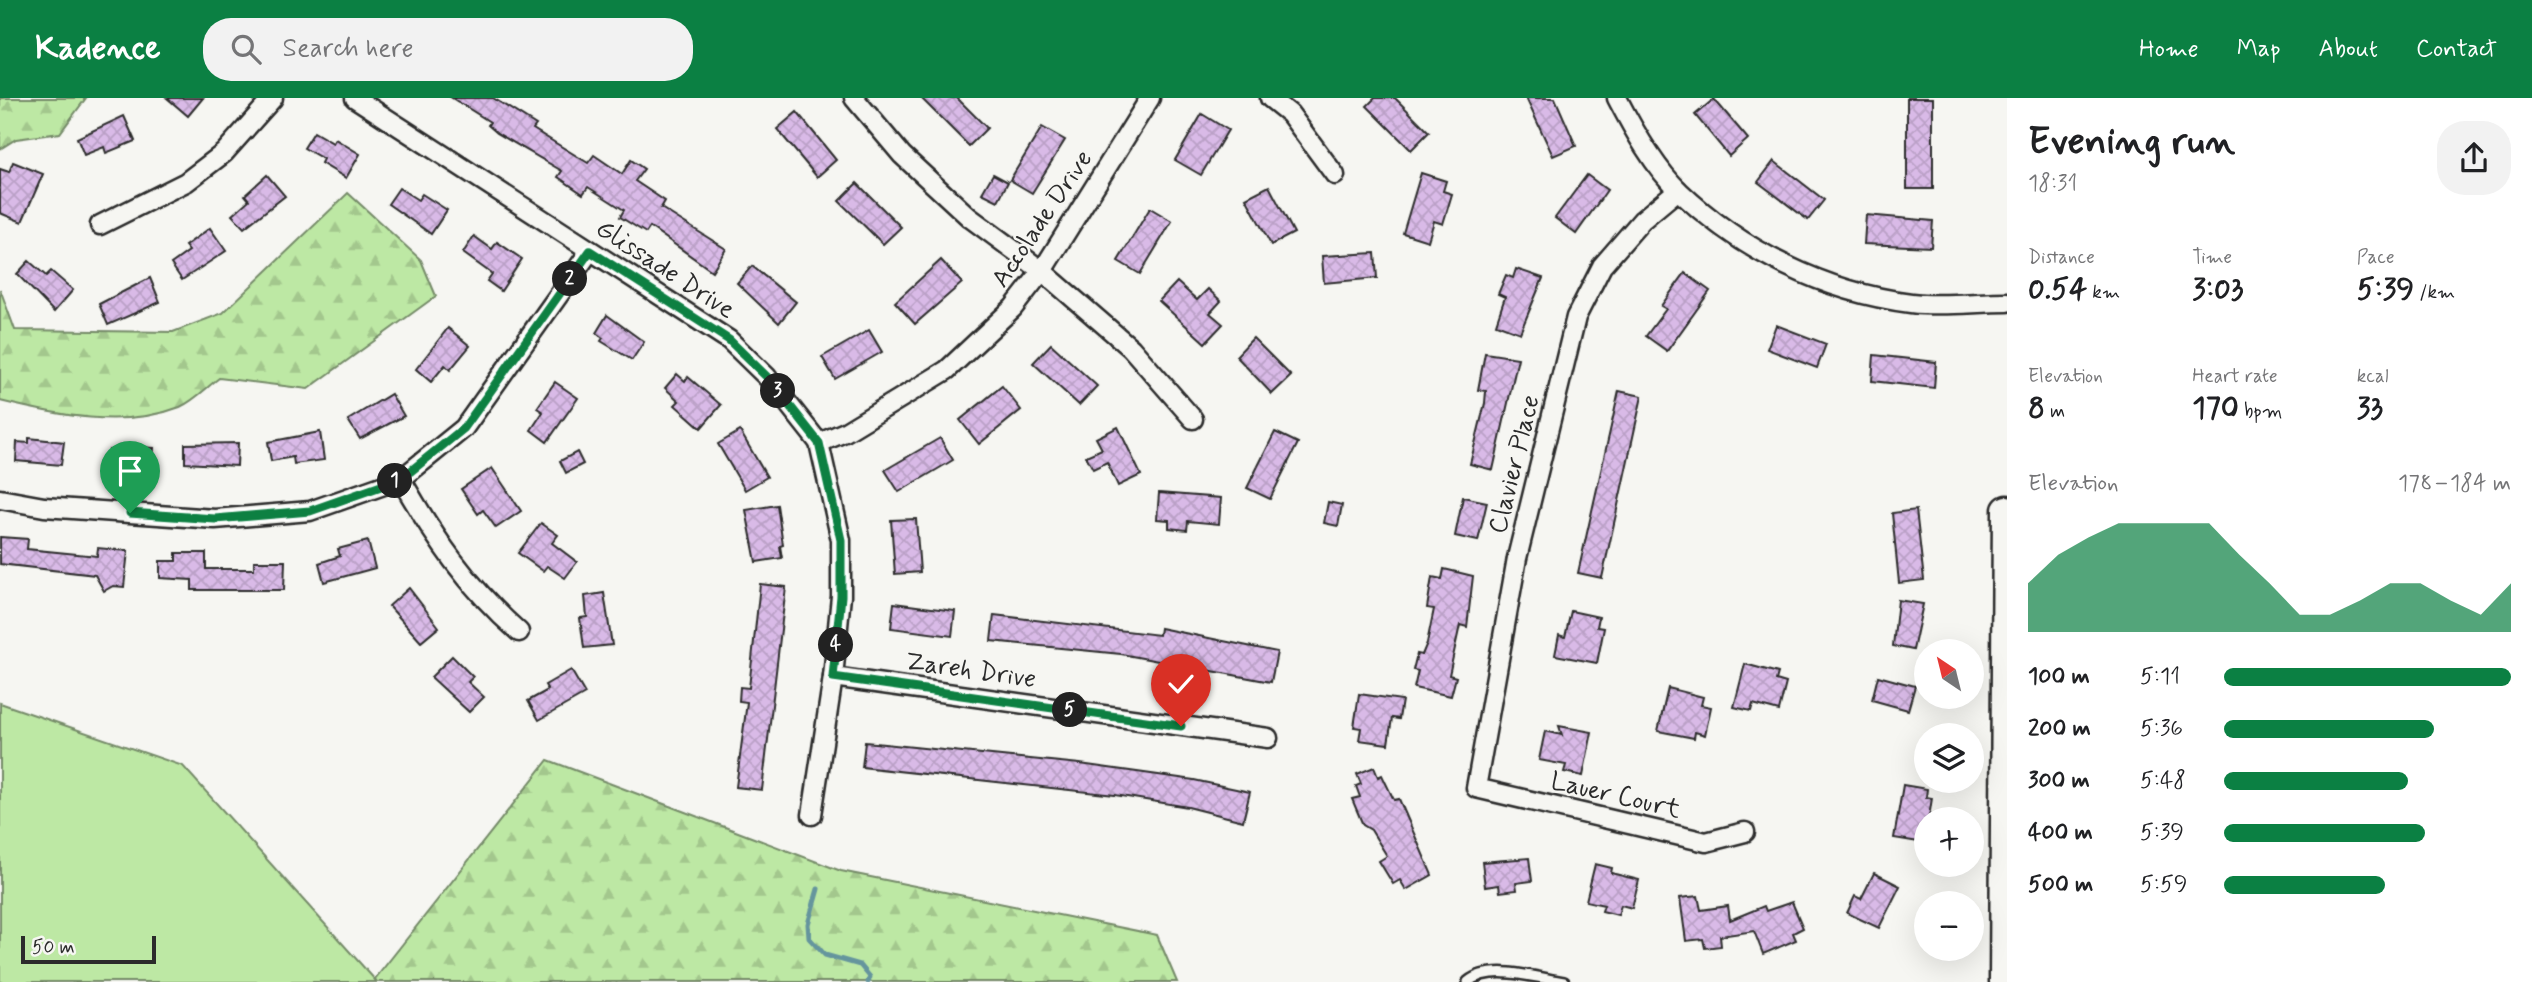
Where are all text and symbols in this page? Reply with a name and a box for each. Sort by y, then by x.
search box [203,18,693,81]
text: Kadence [35,27,161,71]
icon: search [227,30,265,68]
text: Search here [283,32,413,66]
text: Home [2139,34,2199,65]
text: Map [2237,34,2281,65]
text: About [2319,34,2378,65]
text: Contact [2416,34,2497,65]
text: Evening run [2028,118,2235,167]
button: share [2437,121,2511,195]
street label: Accolade Drive [984,144,1101,294]
text: 18:31 [2028,169,2077,199]
street label: Glissade Drive [589,212,741,327]
text: Distance [2028,245,2095,270]
text: Time [2192,245,2232,270]
text: Pace [2357,245,2394,270]
pin: 2 [552,262,588,296]
text: 2 [565,266,574,291]
text: 0.54 [2028,270,2087,309]
text: 3:03 [2192,270,2243,309]
text: 5:39 [2357,270,2414,309]
text: km [2087,280,2120,305]
text: /km [2414,280,2455,305]
text: Elevation [2028,364,2103,389]
text: Heart rate [2192,364,2278,389]
text: kcal [2357,364,2389,389]
pin: 3 [760,374,796,408]
text: 3 [773,378,782,403]
text: 8 [2028,389,2045,428]
text: 170 [2192,389,2239,428]
text: 33 [2357,389,2383,428]
street label: Clavier Place [1481,392,1549,537]
text: m [2045,399,2065,424]
text: bpm [2239,399,2282,424]
pin [100,441,160,513]
icon: arrive [111,452,149,490]
pin: 1 [378,464,412,498]
text: 1 [390,468,399,493]
text: Elevation [2028,469,2119,499]
text: 178–184 m [2398,469,2511,499]
pin: 4 [818,628,854,662]
text: 4 [830,632,841,657]
north arrow [1914,639,1984,709]
map controls [1914,639,1984,961]
street label: Zareh Drive [903,645,1038,697]
pin [1151,654,1211,726]
text: 100 m [2028,662,2090,692]
text: 5:11 [2140,662,2180,692]
icon: check [1162,665,1200,703]
pin: 5 [1052,692,1088,728]
text: 5 [1064,697,1075,722]
text: 200 m [2028,714,2091,744]
text: 5:36 [2140,714,2183,744]
button: layers [1914,723,1984,793]
street label: Lauer Court [1547,765,1684,827]
text: 300 m [2028,766,2090,796]
text: 5:48 [2140,766,2186,796]
button: + [1914,807,1984,877]
text: 400 m [2028,818,2093,848]
text: 5:39 [2140,818,2184,848]
text: 500 m [2028,870,2093,900]
text: 5:59 [2140,870,2187,900]
button: − [1914,891,1984,961]
scale bar [21,933,156,965]
text: 50 m [32,935,75,960]

